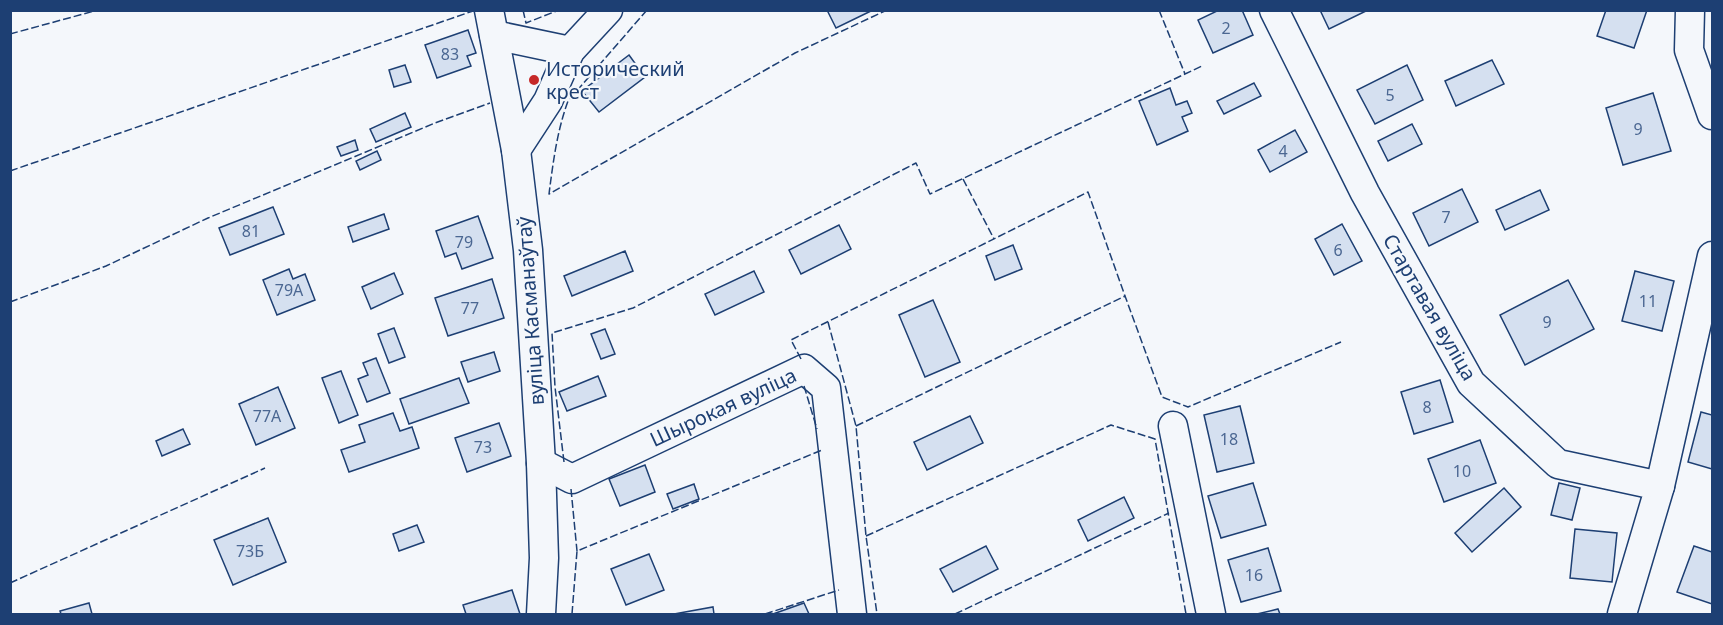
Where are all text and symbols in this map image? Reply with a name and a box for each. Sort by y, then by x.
house number: 2 [1221,17,1231,39]
house number: 83 [441,43,459,65]
place label: Исторический крест [546,55,685,105]
marker: Исторический крест [527,73,541,87]
house number: 5 [1385,84,1395,106]
house number: 9 [1633,118,1643,140]
house number: 4 [1278,140,1288,162]
house number: 7 [1441,206,1451,228]
street label: вуліца Касманаўтаў [510,215,550,406]
house number: 81 [242,220,260,242]
street label: Стартавая вуліца [1377,229,1483,385]
house number: 79 [455,231,473,253]
house number: 6 [1333,239,1343,261]
house number: 79А [275,279,304,301]
house number: 11 [1639,290,1657,312]
house number: 77 [461,297,479,319]
house number: 9 [1542,311,1552,333]
street label: Шырокая вуліца [645,361,801,453]
house number: 8 [1422,396,1432,418]
house number: 77А [253,405,282,427]
house number: 18 [1220,428,1238,450]
house number: 73 [474,436,492,458]
house number: 10 [1453,460,1471,482]
house number: 73Б [236,540,264,562]
house number: 16 [1245,564,1263,586]

